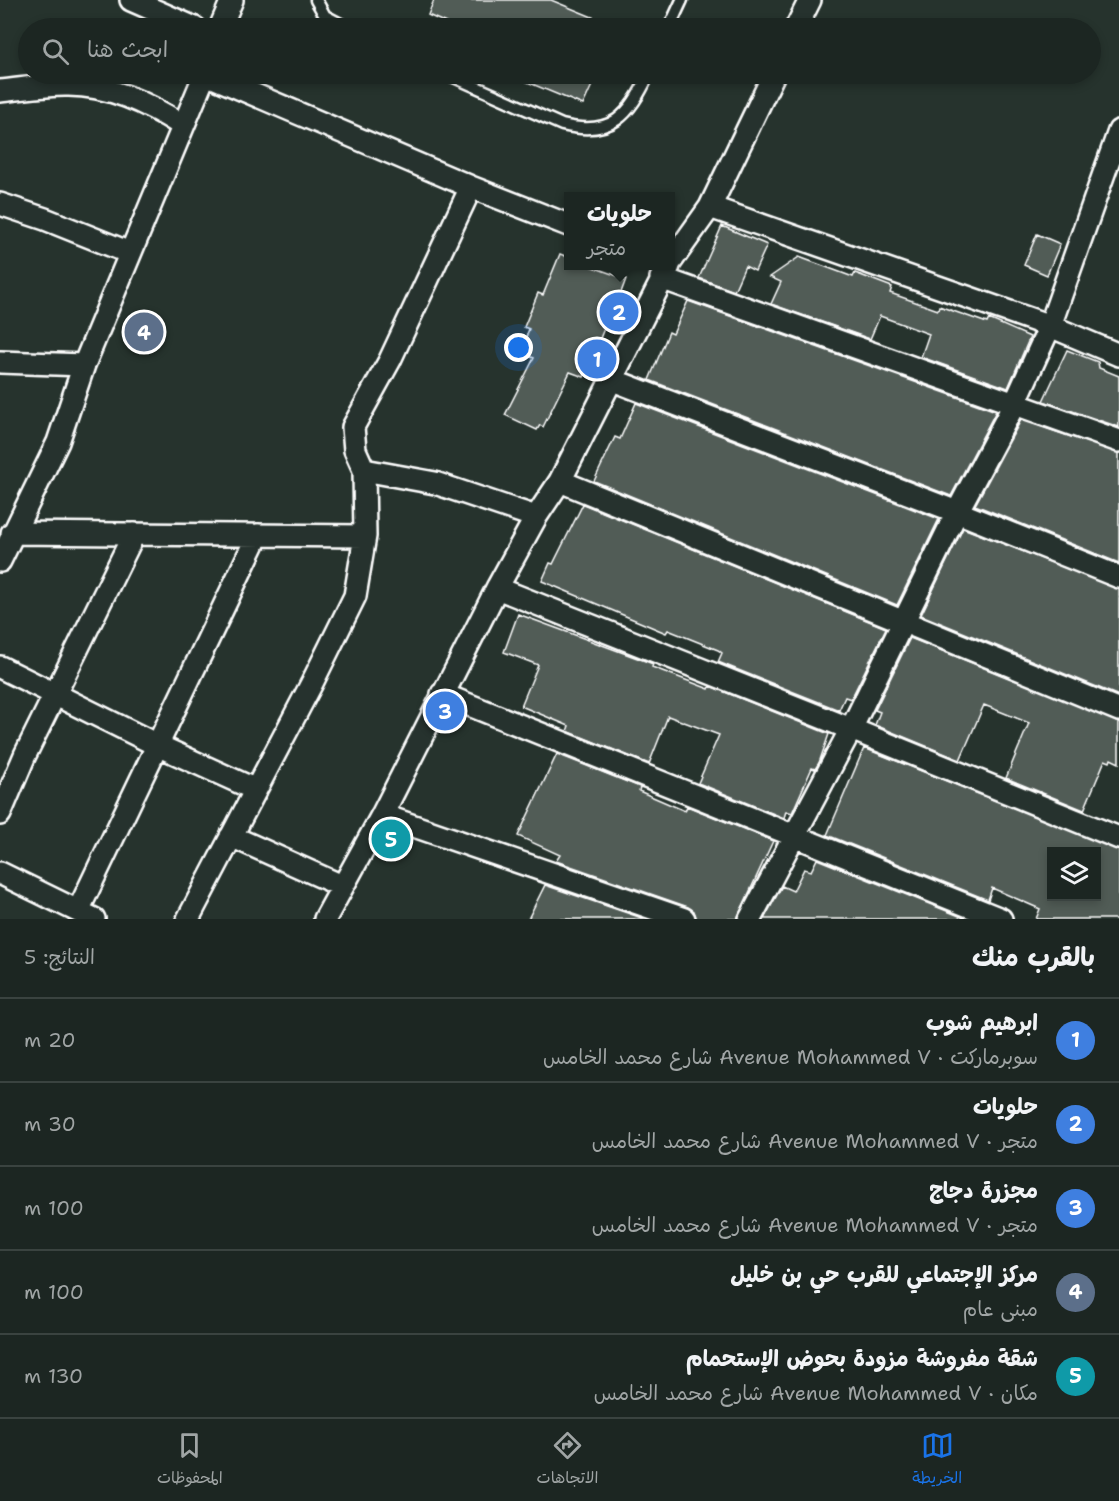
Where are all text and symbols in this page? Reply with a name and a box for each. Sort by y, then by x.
search box [18,18,1101,84]
icon: search [39,35,72,68]
text: ابحث هنا [87,35,168,64]
popup [564,192,675,270]
text: حلويات [587,199,652,228]
text: متجر [587,235,626,261]
pin: 2 [600,290,638,334]
pin: 4 [124,310,164,354]
your location [504,333,533,362]
pin: 1 [578,336,616,382]
pin: 3 [426,688,464,734]
pin: 5 [372,816,410,862]
map controls [1047,847,1101,901]
button: layers [1047,847,1101,901]
text: بالقرب منك [972,939,1095,974]
text: النتائج: 5 [24,944,95,970]
text: ابرهيم شوب [926,1008,1038,1037]
text: 20 m [24,1027,75,1053]
text: 1 [1071,1027,1080,1053]
text: سوبرماركت · Avenue Mohammed V شارع محمد الخامس [543,1044,1038,1070]
text: حلويات [973,1092,1038,1121]
text: 30 m [24,1111,76,1137]
text: 2 [1069,1111,1083,1137]
text: متجر · Avenue Mohammed V شارع محمد الخامس [592,1128,1038,1154]
text: مجزرة دجاج [929,1176,1038,1205]
text: 100 m [24,1195,84,1221]
text: 3 [1069,1195,1083,1221]
text: متجر · Avenue Mohammed V شارع محمد الخامس [592,1212,1038,1238]
text: مركز الإجتماعي للقرب حي بن خليل [730,1260,1038,1289]
text: 100 m [24,1279,84,1305]
text: 4 [1069,1279,1083,1305]
text: مبنى عام [963,1296,1038,1322]
text: شقة مفروشة مزودة بحوض الإستحمام [686,1344,1038,1373]
text: 130 m [24,1363,83,1389]
text: 5 [1069,1363,1082,1389]
text: مكان · Avenue Mohammed V شارع محمد الخامس [594,1380,1038,1406]
tab: المحفوظات [157,1429,223,1492]
tab: الاتجاهات [537,1429,598,1492]
tab: الخريطة [912,1429,962,1492]

